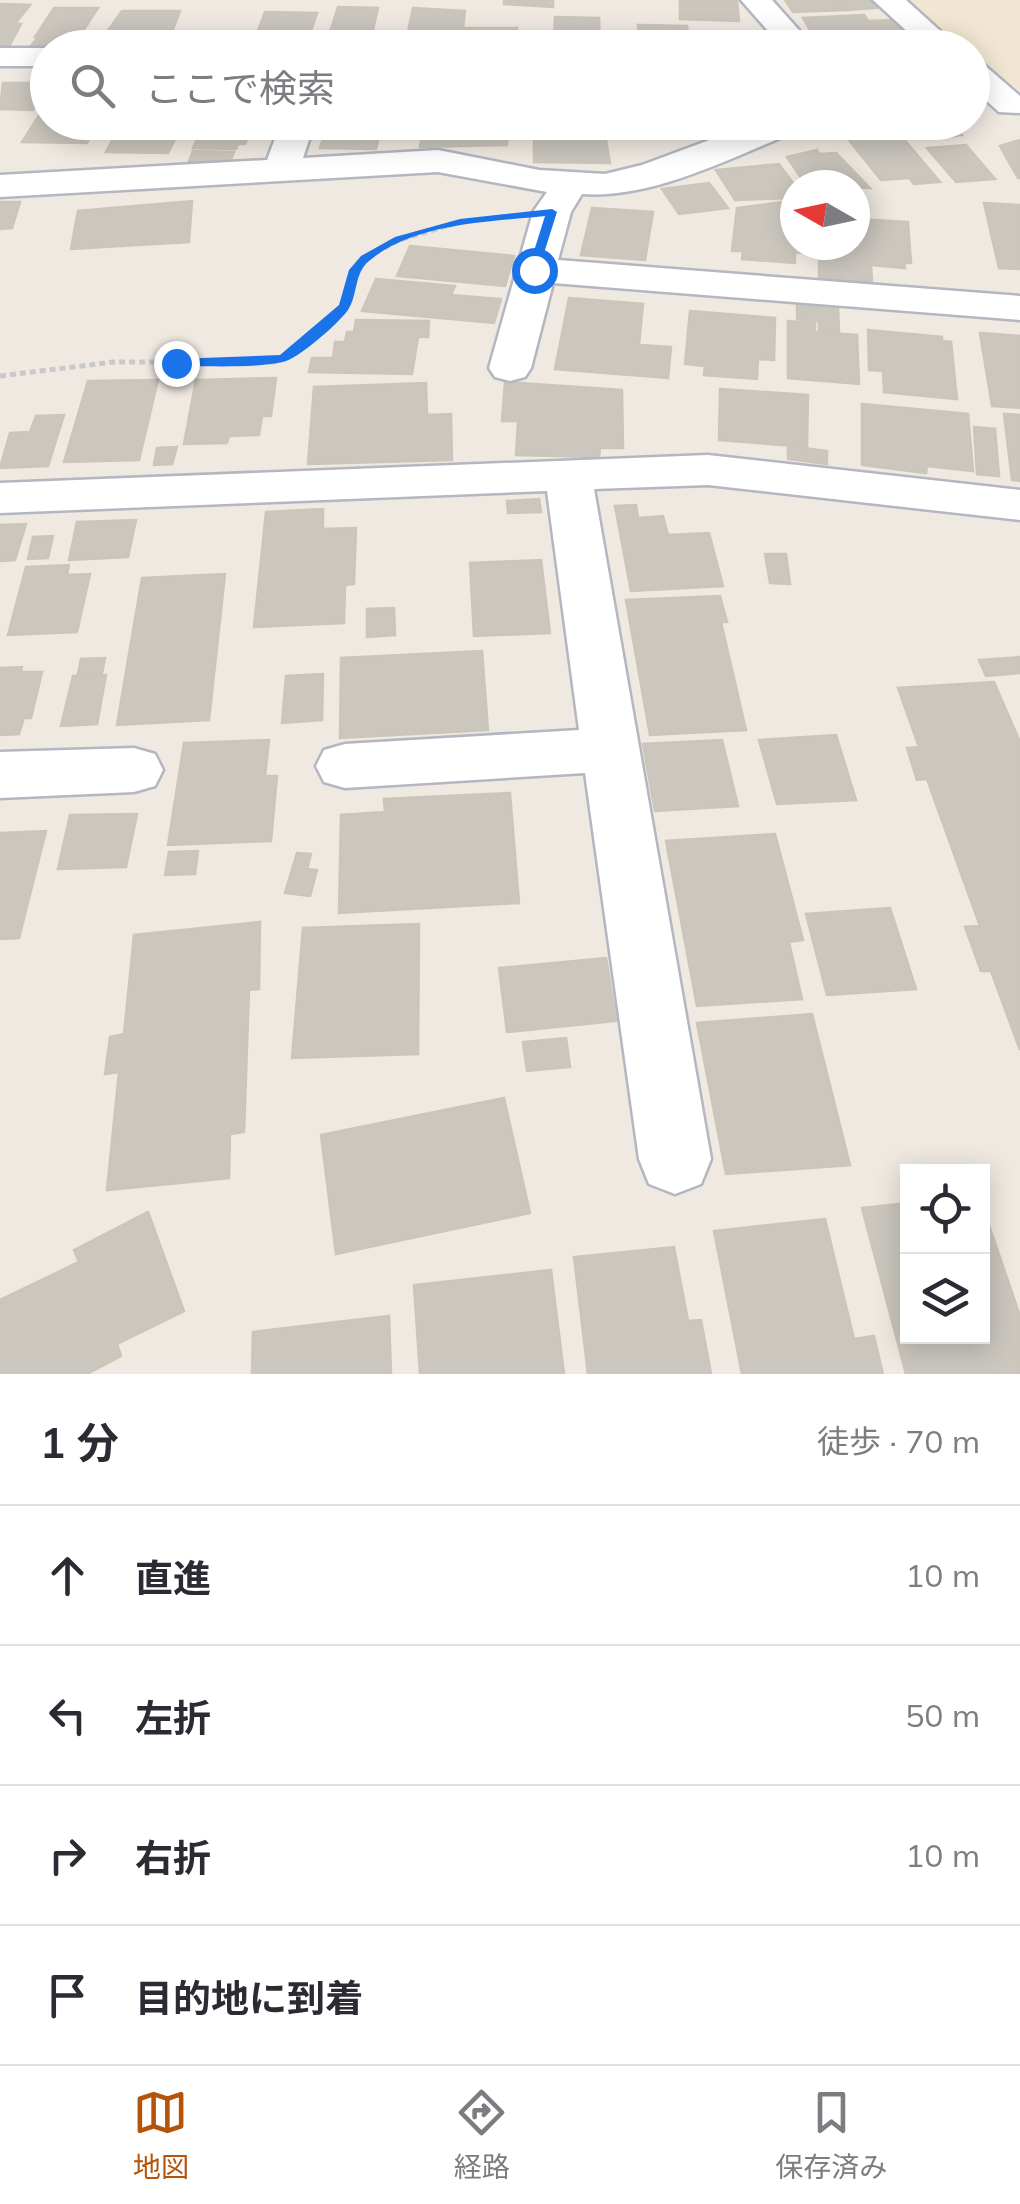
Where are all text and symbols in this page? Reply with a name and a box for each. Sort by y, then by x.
search box [30,30,990,140]
icon: search [65,58,120,113]
text: ここで検索 [145,64,335,112]
north arrow [780,170,870,260]
route start [512,248,558,294]
route end [154,341,200,387]
map controls [900,1164,990,1344]
button: locate [900,1164,990,1254]
button: layers [900,1254,990,1344]
text: 1 分 [40,1416,119,1469]
text: 徒歩 · 70 m [817,1421,980,1461]
icon: ahead [40,1548,95,1603]
text: 直進 [135,1554,211,1602]
text: 10 m [905,1555,980,1595]
icon: left [40,1688,95,1743]
text: 左折 [135,1694,211,1742]
text: 50 m [905,1695,980,1735]
icon: right [40,1828,95,1883]
text: 右折 [135,1834,211,1882]
text: 10 m [905,1835,980,1875]
icon: arrive [40,1968,95,2023]
text: 目的地に到着 [135,1974,363,2022]
tab: 地図 [133,2085,189,2185]
tab: 経路 [454,2085,510,2185]
tab: 保存済み [775,2085,887,2185]

